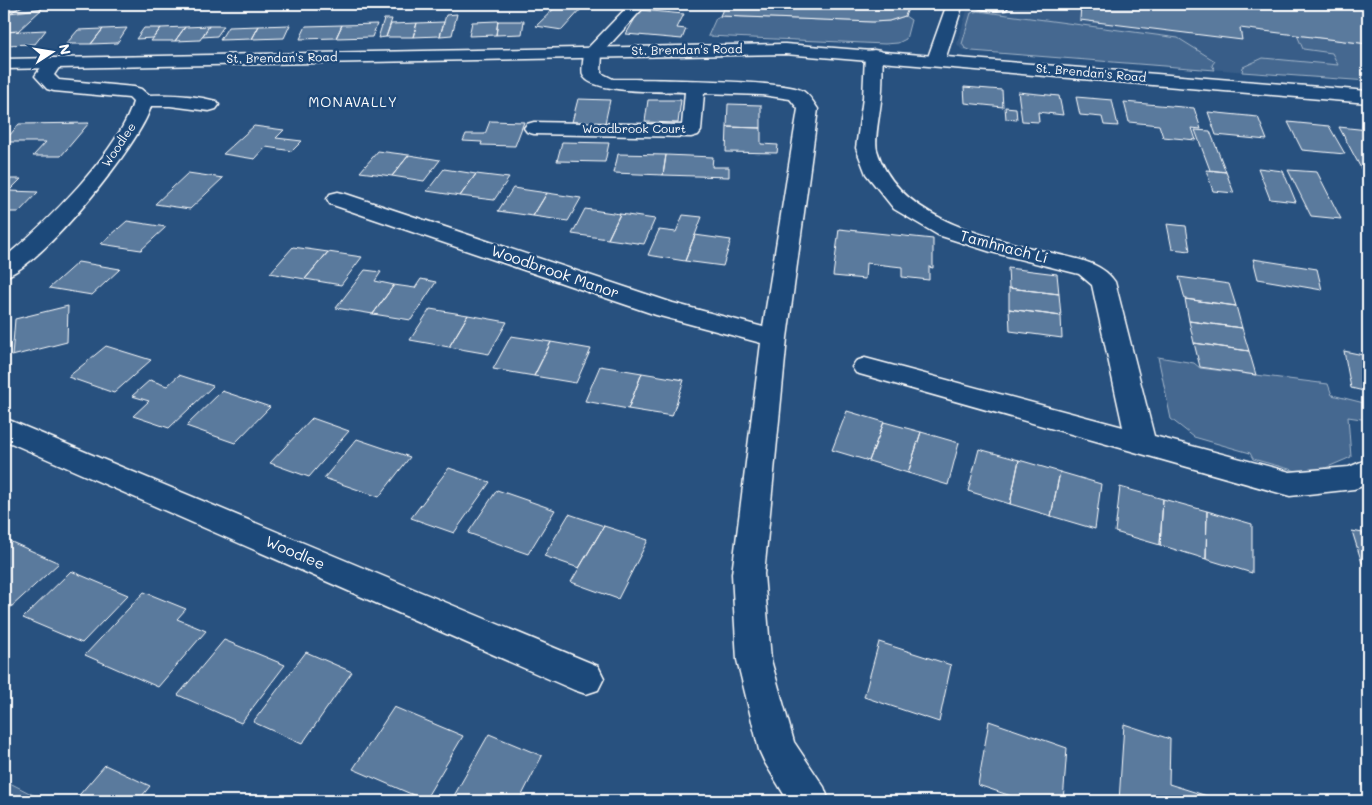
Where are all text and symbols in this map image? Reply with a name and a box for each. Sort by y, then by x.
north arrow [28,28,78,78]
street label: St. Brendan's Road [631,40,743,58]
text: N [55,42,76,56]
street label: St. Brendan's Road [226,48,338,66]
street label: St. Brendan's Road [1035,59,1147,85]
district label: MONAVALLY [308,92,398,111]
street label: Woodlee [97,119,139,170]
street label: Woodbrook Court [582,120,686,136]
street label: Tamhnach Lí [958,225,1051,267]
street label: Woodbrook Manor [489,240,622,302]
street label: Woodlee [263,531,328,574]

